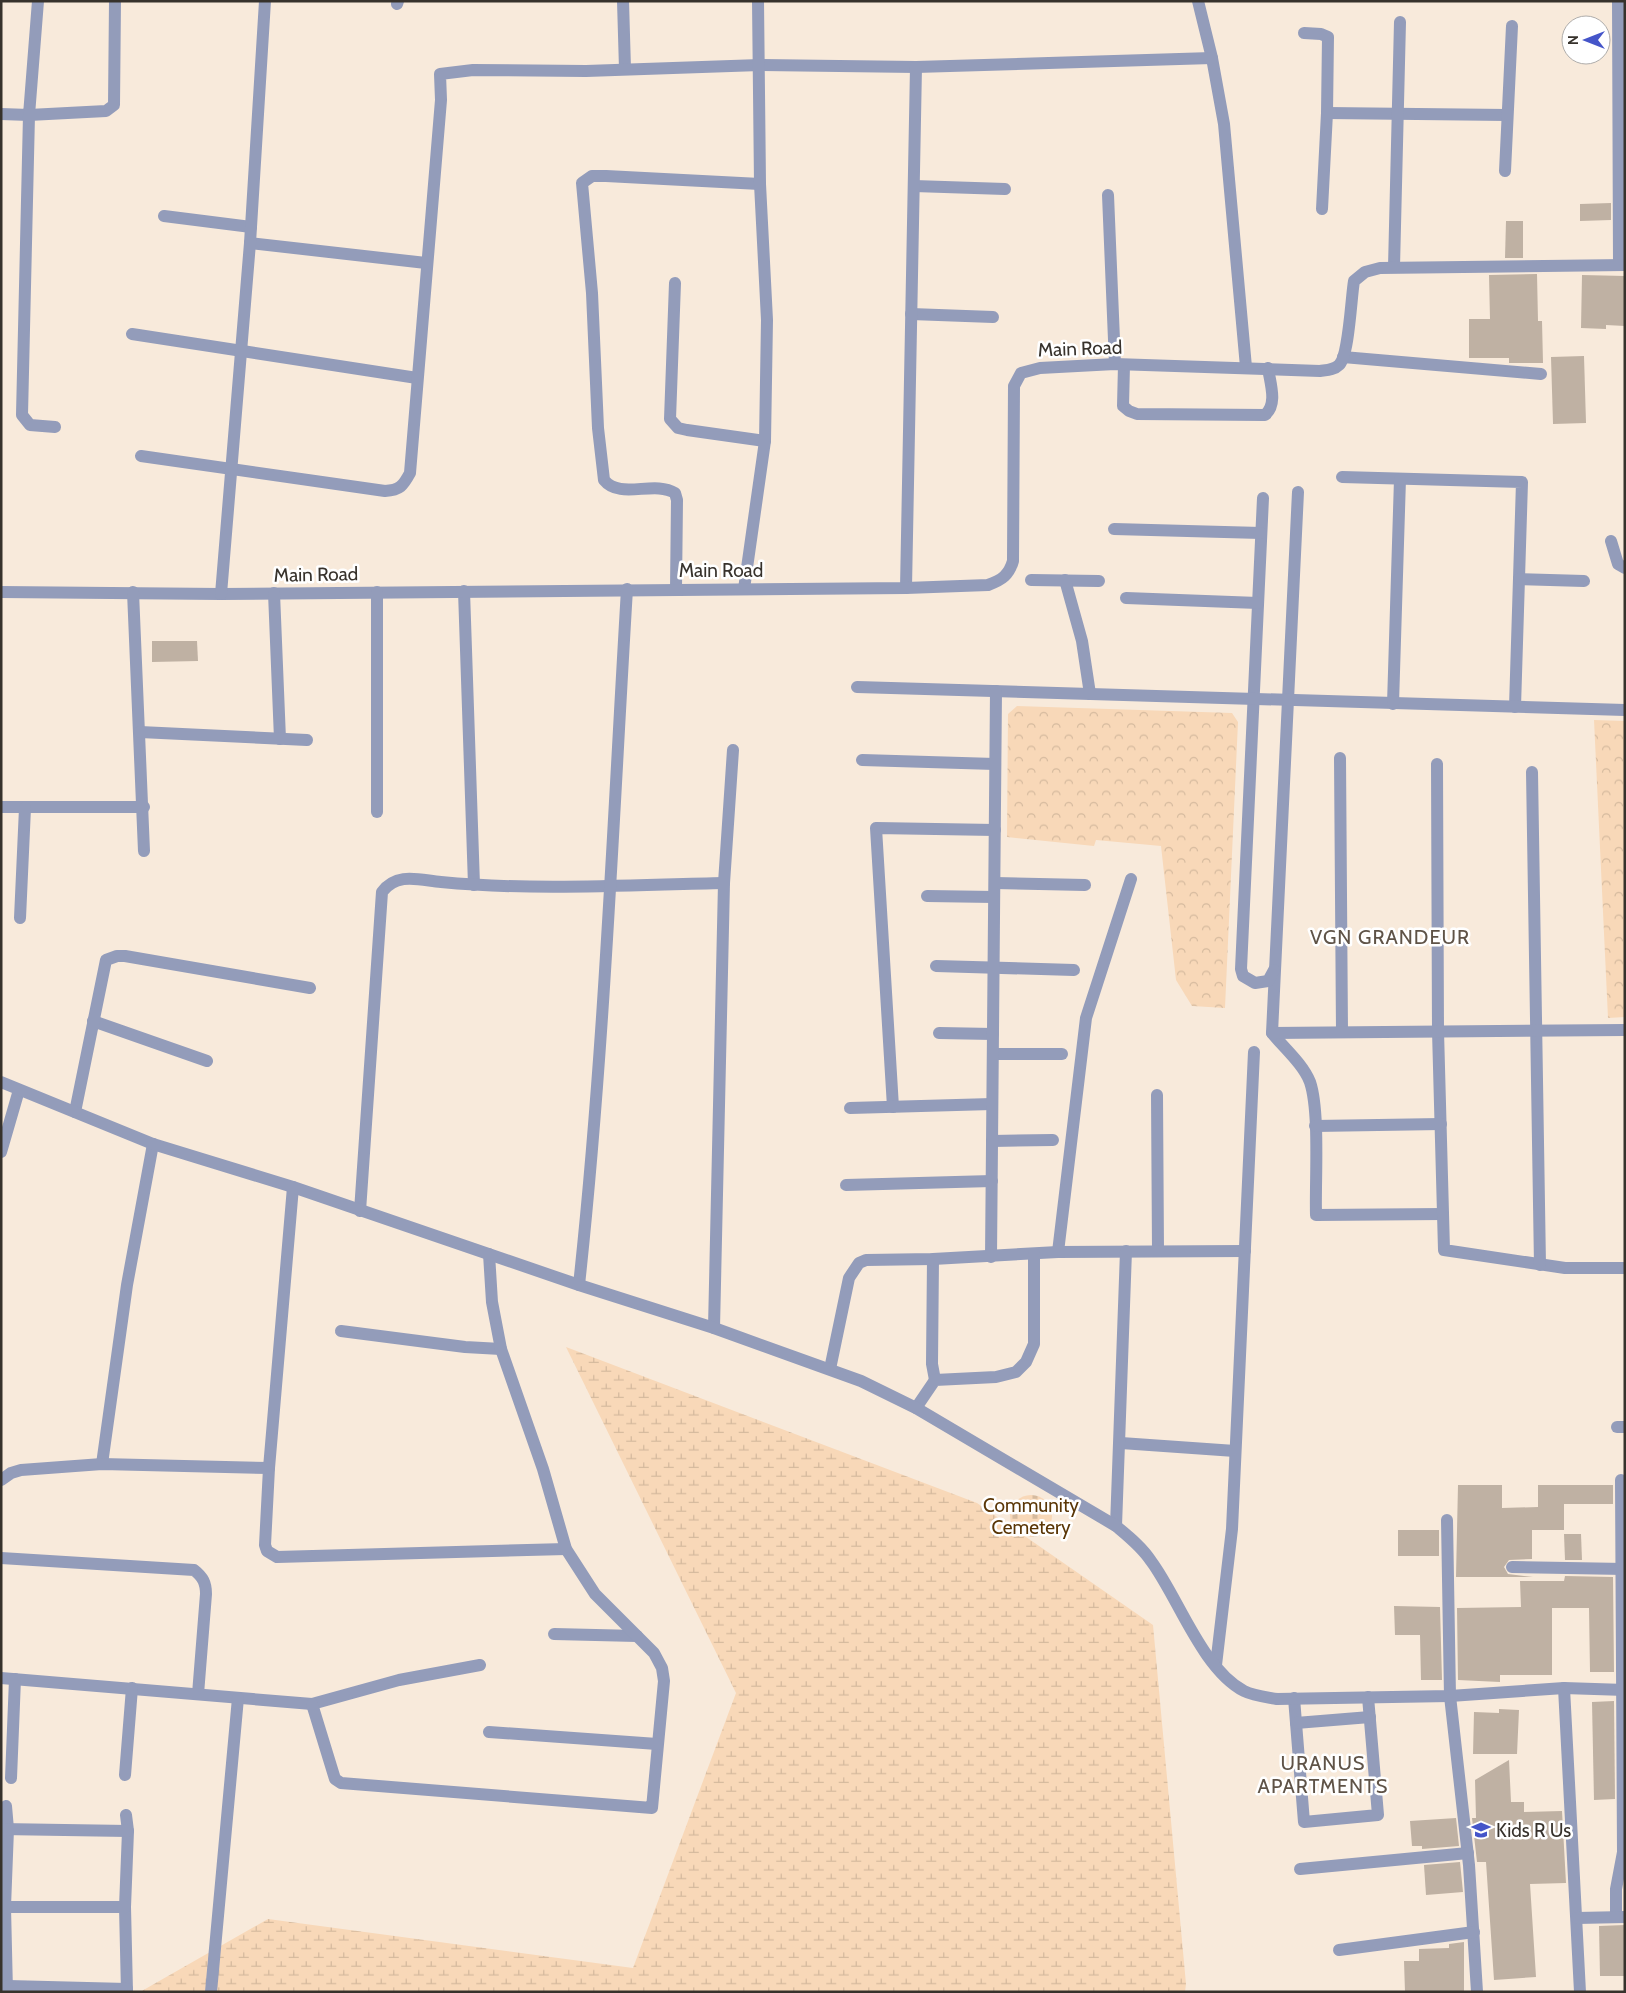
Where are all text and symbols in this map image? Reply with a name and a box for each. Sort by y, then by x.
north arrow [1561,15,1611,65]
text: N [1564,35,1582,45]
street label: Main Road [1037,336,1123,361]
street label: Main Road [679,559,763,582]
street label: Main Road [274,562,358,587]
district label: VGN GRANDEUR [1310,925,1470,949]
park label: Community Cemetery [983,1494,1079,1539]
district label: URANUS APARTMENTS [1258,1751,1388,1798]
school or university icon: Kids R Us [1470,1819,1492,1841]
place label: Kids R Us [1496,1819,1571,1842]

